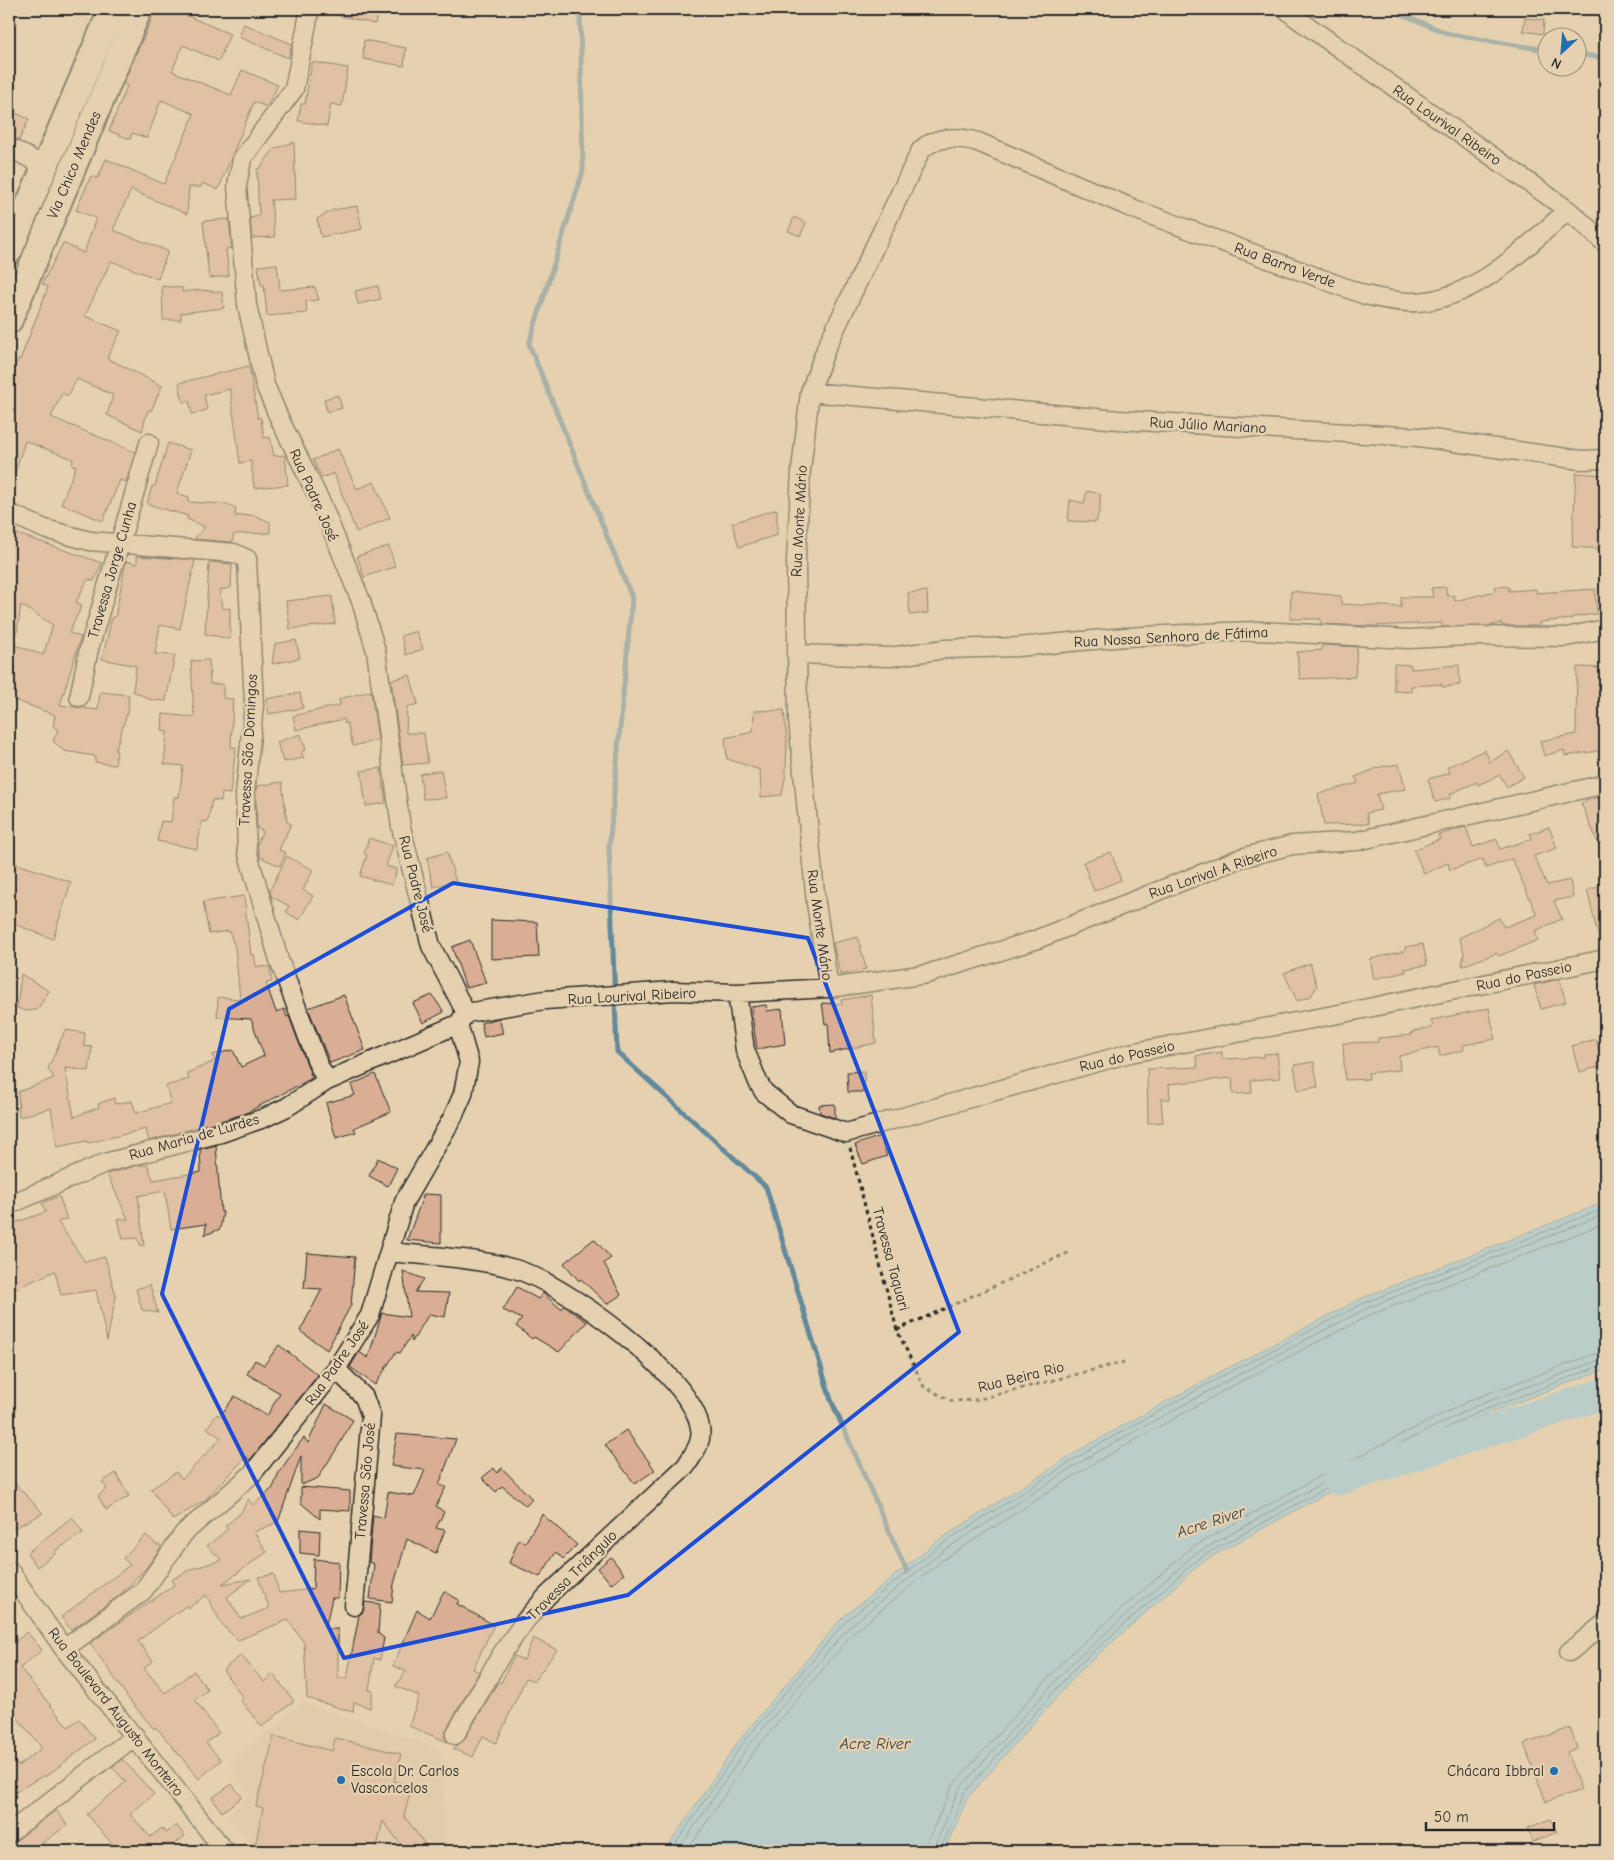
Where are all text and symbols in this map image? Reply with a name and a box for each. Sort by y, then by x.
north arrow [1536,28,1586,78]
text: N [1549,54,1564,73]
street label: Rua Lourival Ribeiro [1389,81,1505,169]
street label: Via Chico Mendes [43,108,105,222]
street label: Rua Barra Verde [1232,238,1339,292]
street label: Rua Júlio Mariano [1149,413,1267,437]
street label: Rua Padre José [286,446,343,545]
street label: Rua Monte Mário [787,464,811,577]
street label: Travessa Jorge Cunha [84,499,140,641]
street label: Rua Nossa Senhora de Fátima [1073,623,1269,651]
street label: Travessa São Domingos [235,673,261,827]
street label: Rua Padre José [395,834,437,935]
street label: Rua Lorival A Ribeiro [1146,842,1280,902]
street label: Rua Monte Mário [803,868,837,982]
street label: Rua do Passeio [1475,957,1573,995]
street label: Rua Lourival Ribeiro [567,984,697,1008]
street label: Rua do Passeio [1078,1036,1176,1076]
street label: Rua Maria de Lurdes [127,1110,261,1164]
street label: Travessa Taquari [869,1205,913,1313]
street label: Rua Padre José [301,1317,373,1409]
street label: Rua Beira Rio [976,1358,1066,1396]
street label: Travessa São José [351,1421,379,1540]
water label: Acre River [1174,1502,1248,1542]
street label: Travessa Triângulo [523,1526,621,1624]
street label: Rua Boulevard Augusto Monteiro [44,1624,188,1800]
water label: Acre River [839,1735,911,1753]
place label: Escola Dr. Carlos Vasconcelos [351,1762,459,1797]
place label: Chácara Ibbral [1447,1762,1544,1780]
marker: Chácara Ibbral [1548,1765,1560,1777]
marker: Escola Dr. Carlos Vasconcelos [335,1774,347,1786]
scale bar [1426,1800,1554,1832]
text: 50 m [1434,1808,1469,1826]

